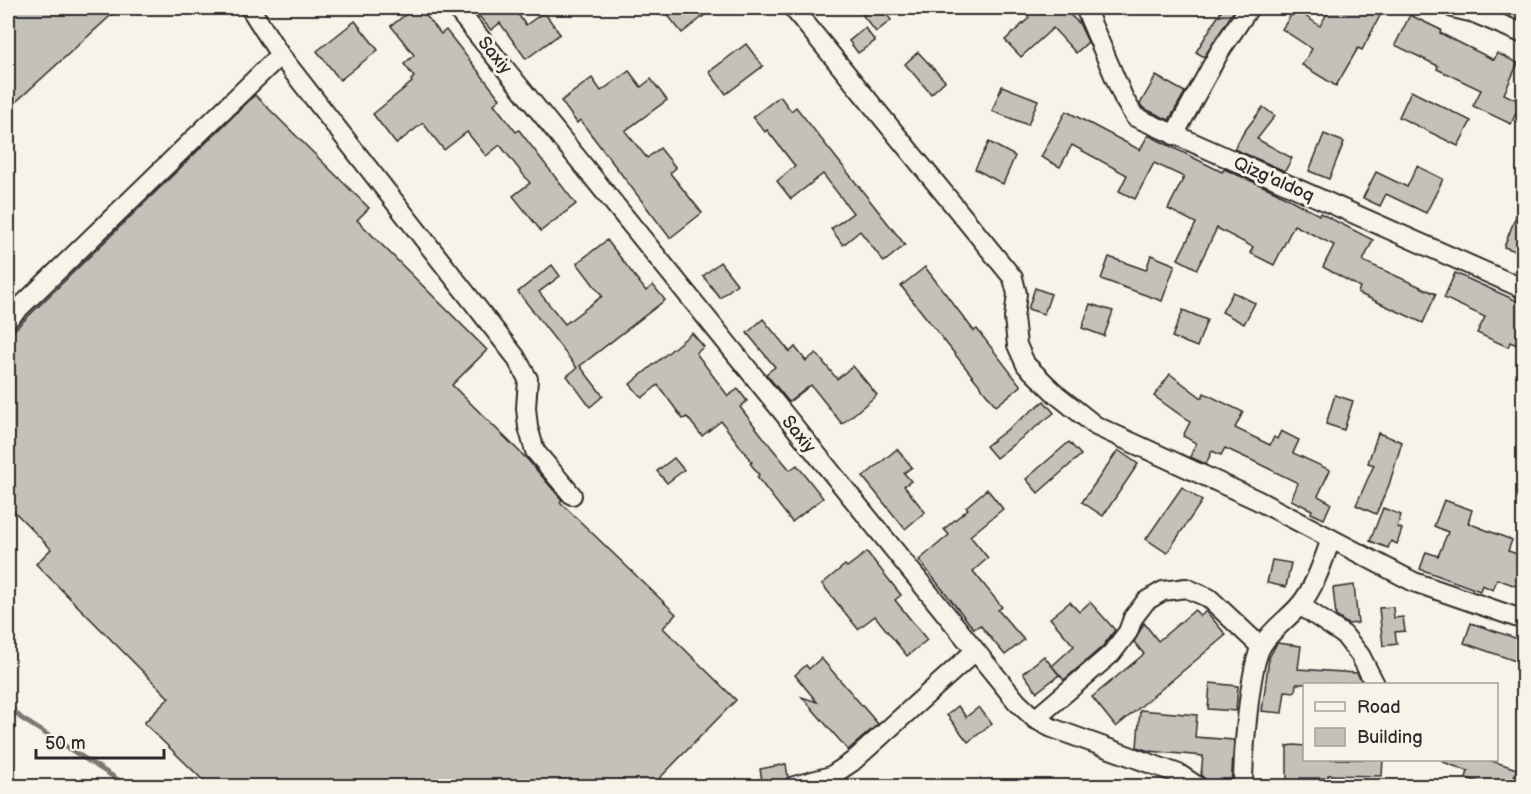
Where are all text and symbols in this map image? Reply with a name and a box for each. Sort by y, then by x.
street label: Saxiy [473,32,516,79]
street label: Qizg'aldoq [1230,152,1317,207]
street label: Saxiy [777,411,820,458]
legend [1303,683,1498,761]
text: Road [1357,697,1401,718]
scale bar [36,722,164,760]
text: Building [1357,727,1423,748]
text: 50 m [45,733,86,754]

